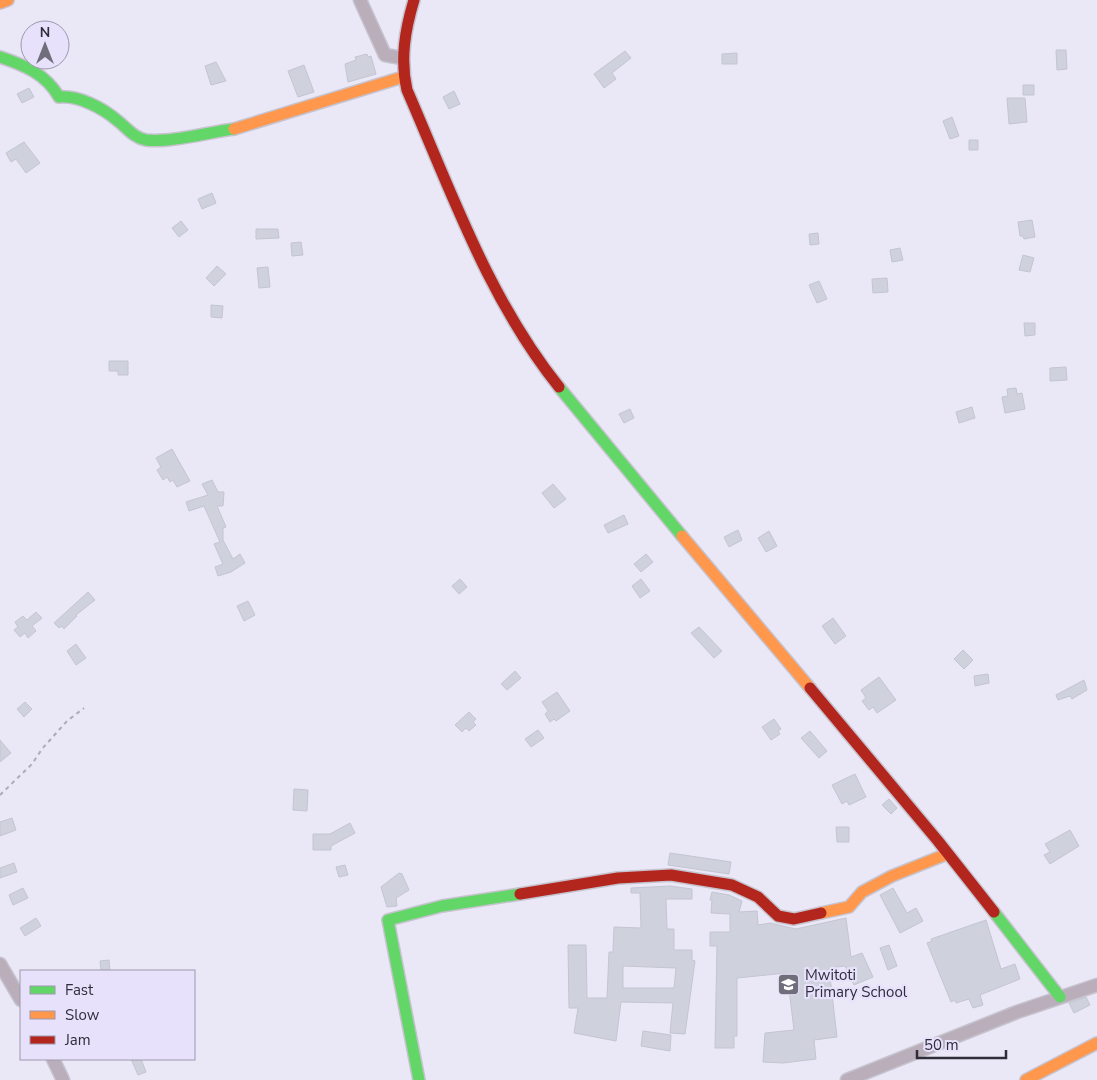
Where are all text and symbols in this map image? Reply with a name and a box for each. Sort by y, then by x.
north arrow [20,20,70,70]
text: N [40,23,50,42]
place label: Mwitoti Primary School [805,965,908,1002]
legend [20,970,195,1060]
school or university icon: Mwitoti Primary School [777,972,801,996]
text: Fast [65,980,94,1000]
text: Slow [65,1005,100,1025]
scale bar [917,1028,1006,1060]
text: Jam [64,1030,91,1050]
text: 50 m [924,1035,959,1055]

